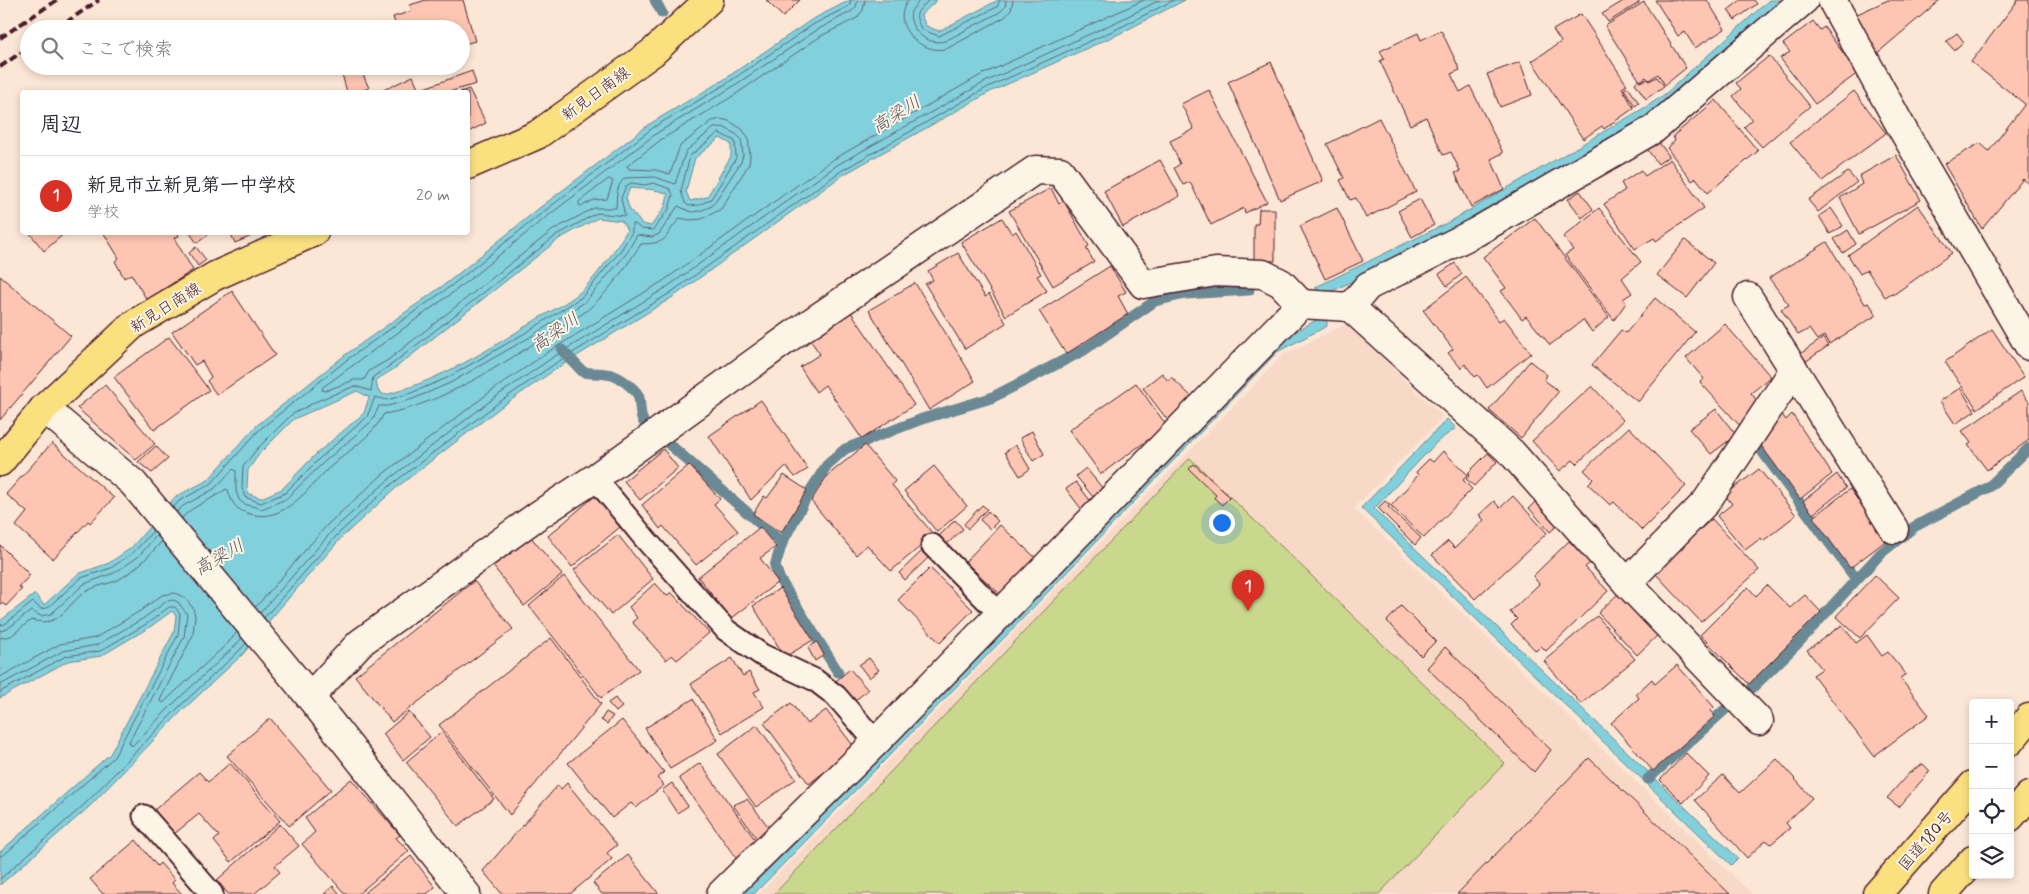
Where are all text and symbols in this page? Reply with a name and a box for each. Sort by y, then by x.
search box [20,20,470,75]
icon: search [38,34,66,62]
text: ここで検索 [78,37,173,62]
street label: 新見日南線 [557,62,634,126]
water label: 高梁川 [867,90,926,139]
text: 周辺 [40,111,82,139]
text: 新見市立新見第一中学校 [87,173,296,198]
text: 1 [52,185,60,206]
text: 20 m [416,185,450,206]
text: 学校 [87,202,119,223]
street label: 新見日南線 [126,278,205,338]
water label: 高梁川 [527,308,585,358]
your location [1209,510,1235,536]
water label: 高梁川 [190,534,249,582]
pin: 1 [1232,570,1264,611]
map controls [1969,699,2014,879]
button: + [1969,699,2014,744]
button: − [1969,744,2014,789]
button: locate [1969,789,2014,834]
street label: 国道180号 [1894,806,1958,876]
button: layers [1969,834,2014,879]

